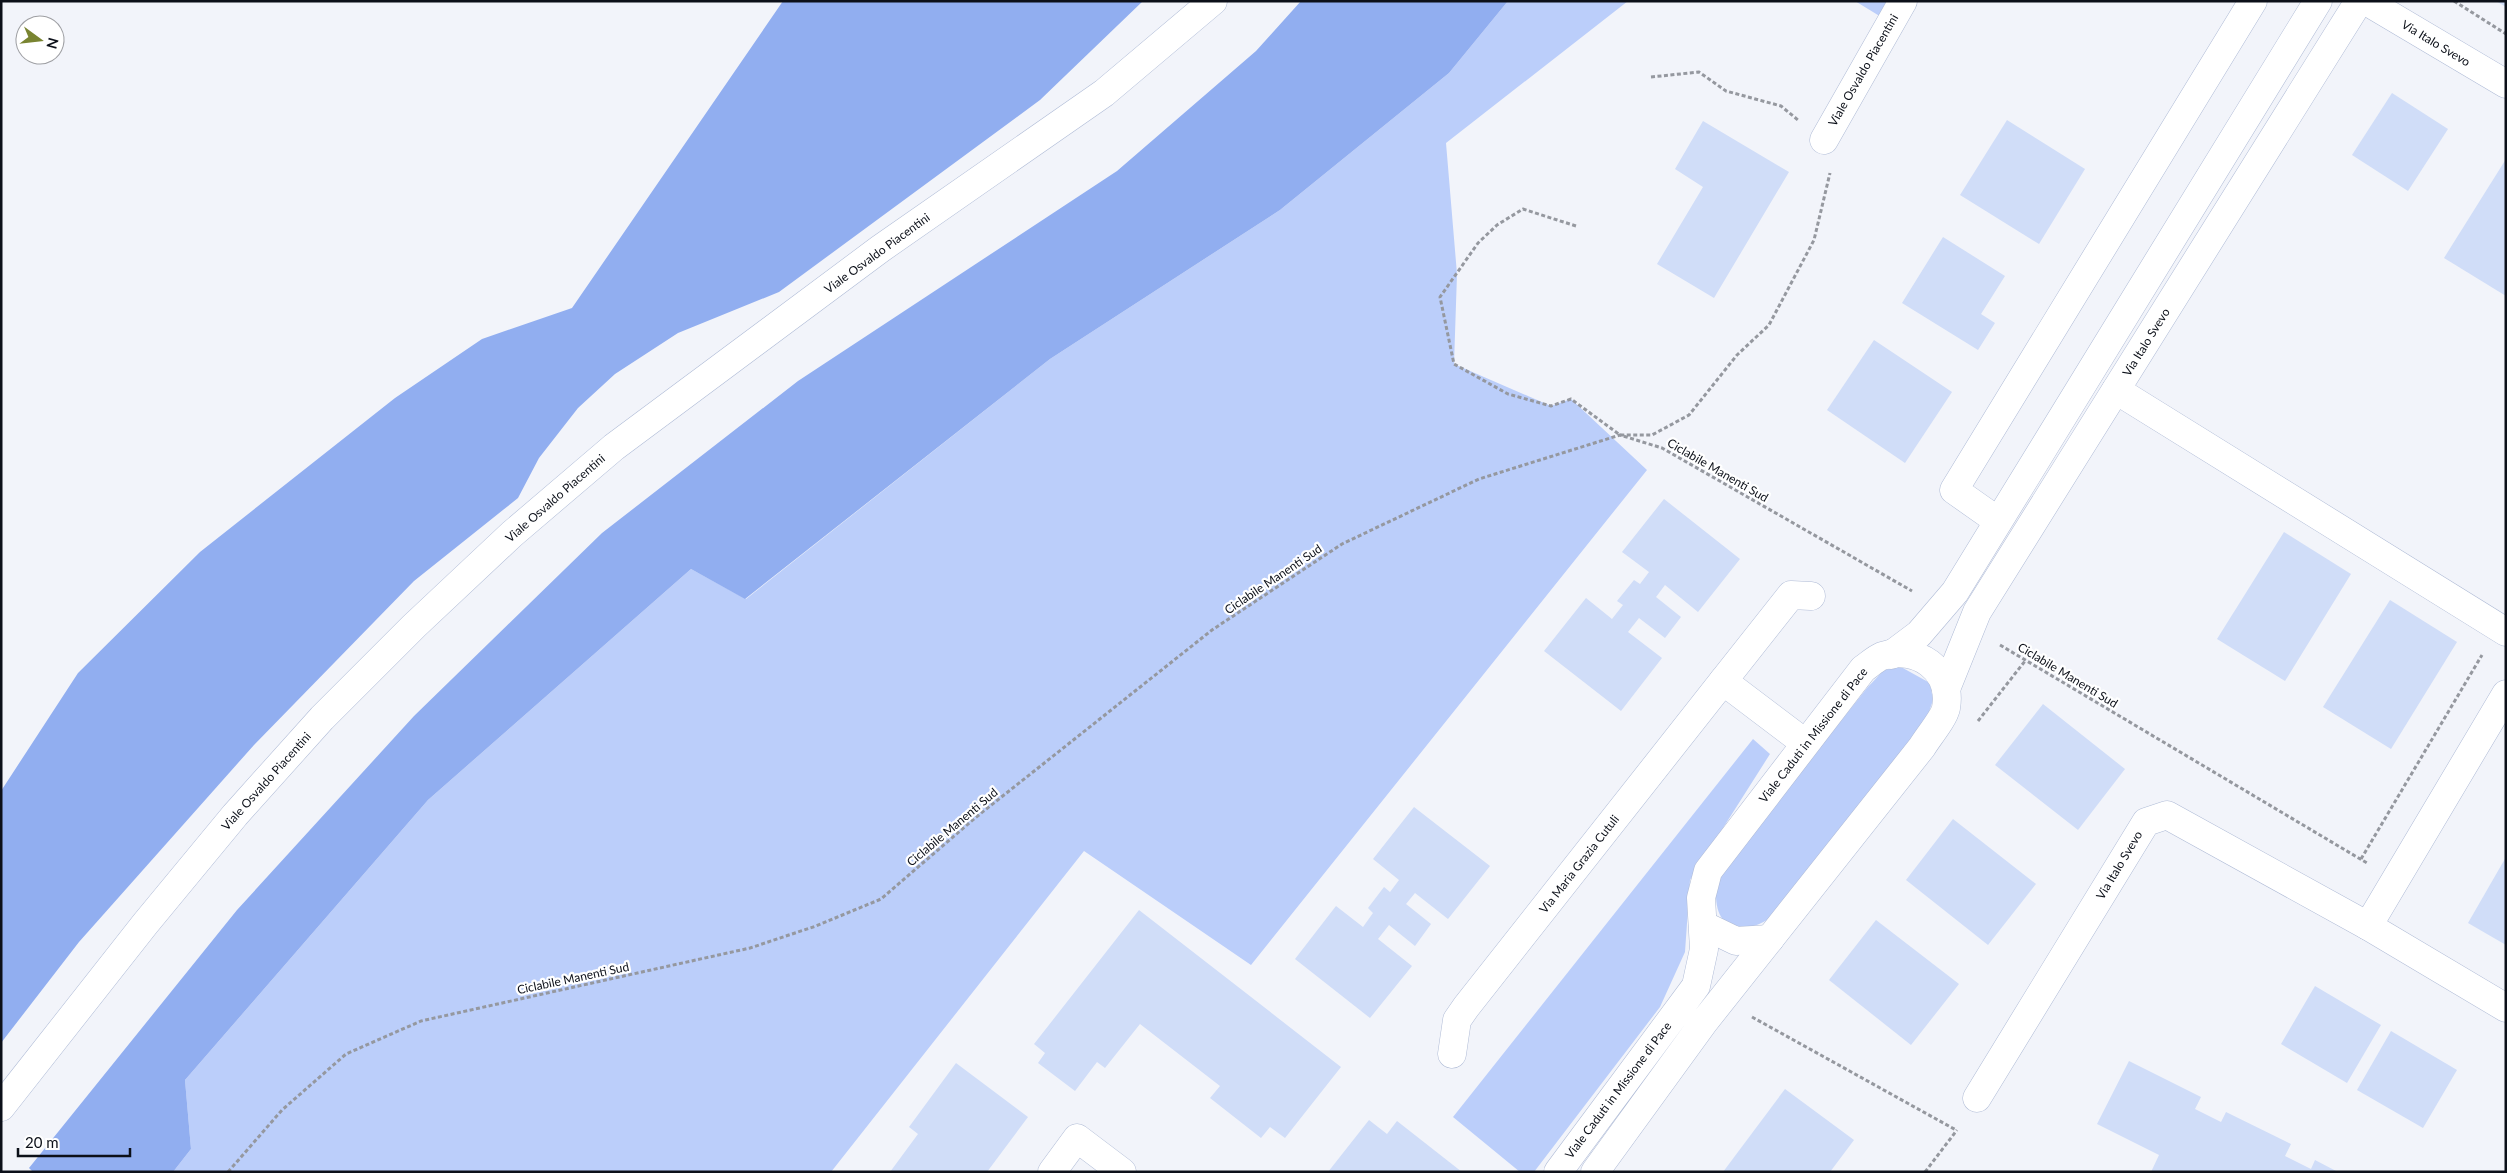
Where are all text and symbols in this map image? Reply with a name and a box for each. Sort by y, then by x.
street label: Viale Osvaldo Piacentini [1825,11,1901,129]
north arrow [15,15,65,65]
street label: Via Italo Svevo [2399,17,2473,69]
text: N [43,36,63,51]
street label: Viale Osvaldo Piacentini [821,210,933,296]
street label: Via Italo Svevo [2119,305,2173,379]
street label: Ciclabile Manenti Sud [1665,435,1771,505]
street label: Viale Osvaldo Piacentini [502,451,608,545]
street label: Ciclabile Manenti Sud [1222,541,1324,617]
street label: Ciclabile Manenti Sud [2015,639,2121,711]
street label: Viale Caduti in Missione di Pace [1756,664,1870,806]
street label: Viale Osvaldo Piacentini [218,729,314,833]
street label: Ciclabile Manenti Sud [903,785,1001,869]
street label: Via Maria Grazia Cutuli [1536,812,1622,916]
street label: Via Italo Svevo [2093,828,2145,902]
street label: Ciclabile Manenti Sud [516,959,630,997]
street label: Viale Caduti in Missione di Pace [1562,1019,1674,1161]
scale bar [18,1126,130,1158]
text: 20 m [25,1133,59,1151]

